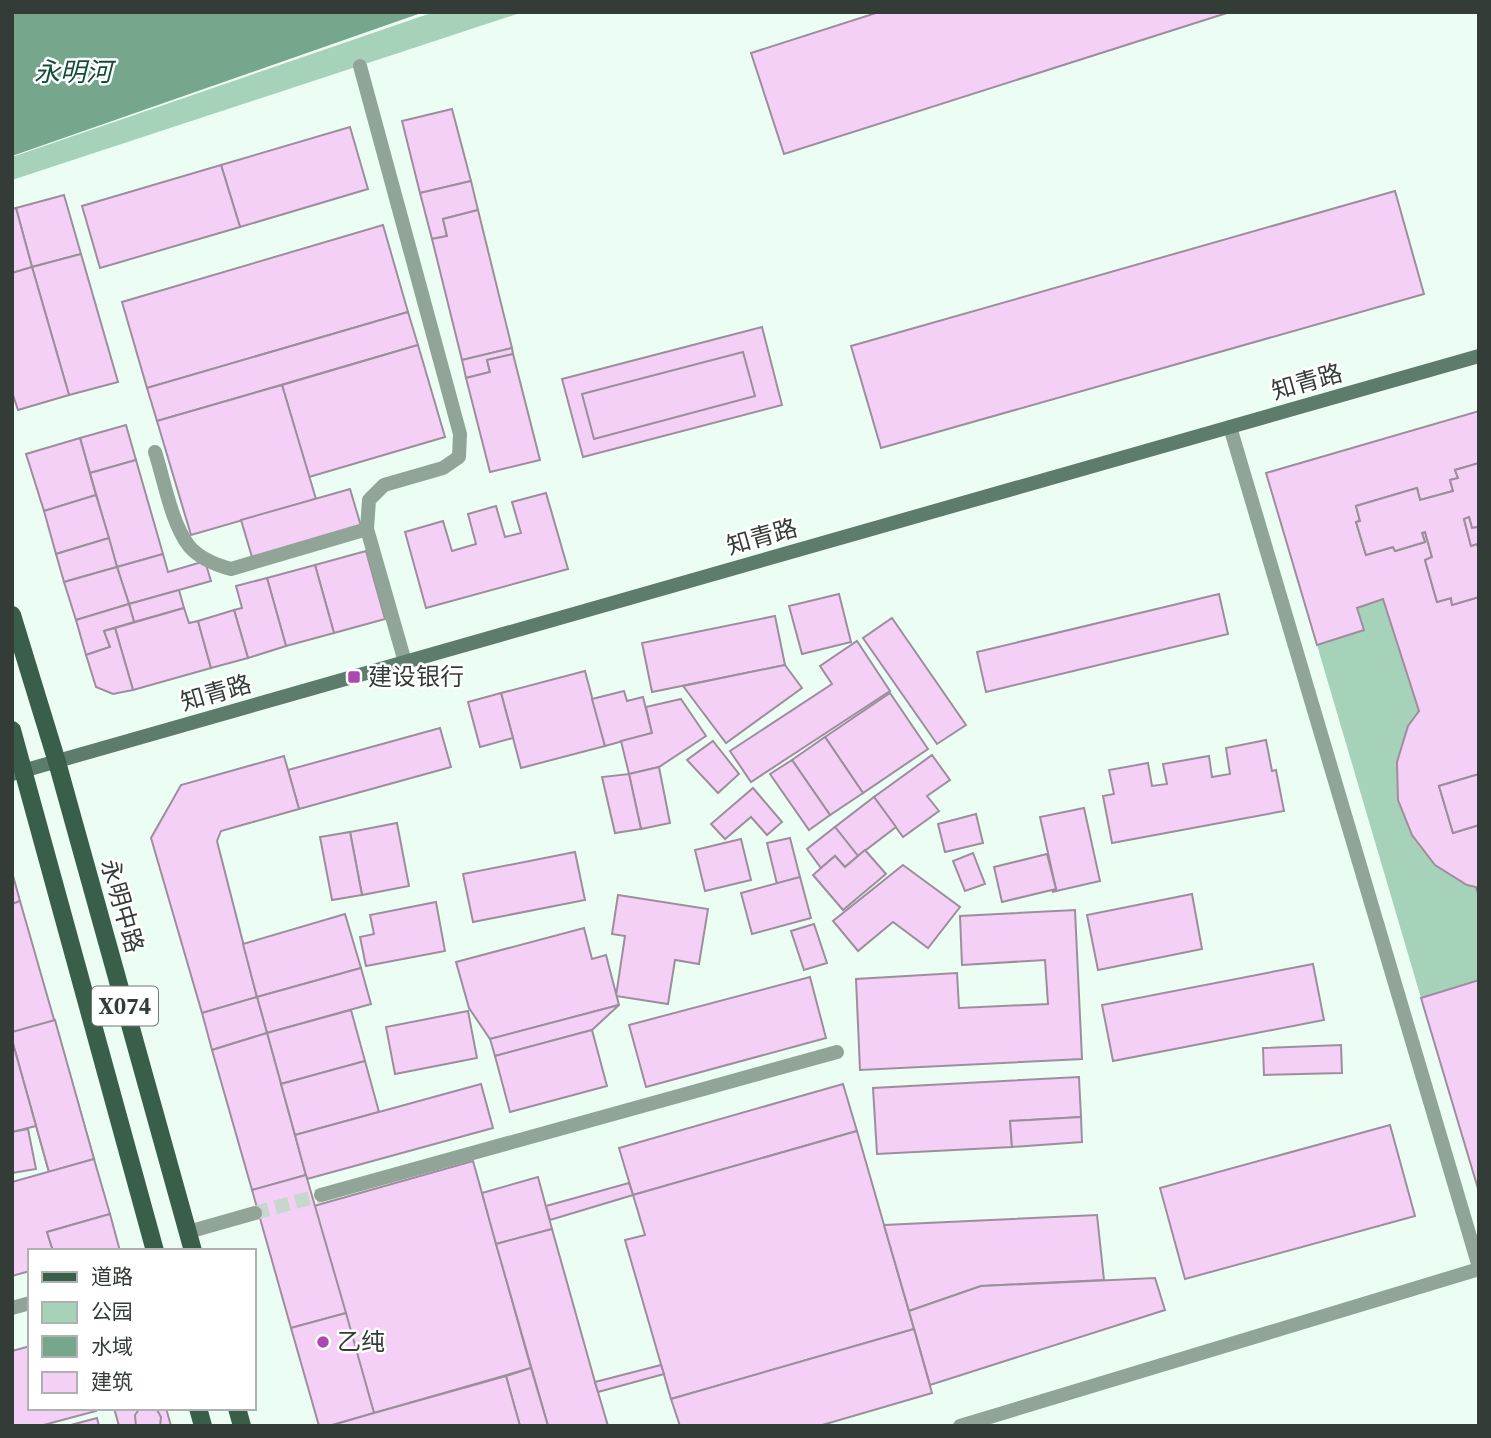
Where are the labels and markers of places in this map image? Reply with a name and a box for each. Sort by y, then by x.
place label: 建设银行 [368,660,464,693]
marker: 建设银行 [346,669,362,685]
place label: 乙纯 [337,1325,385,1358]
marker: 乙纯 [315,1334,331,1350]

